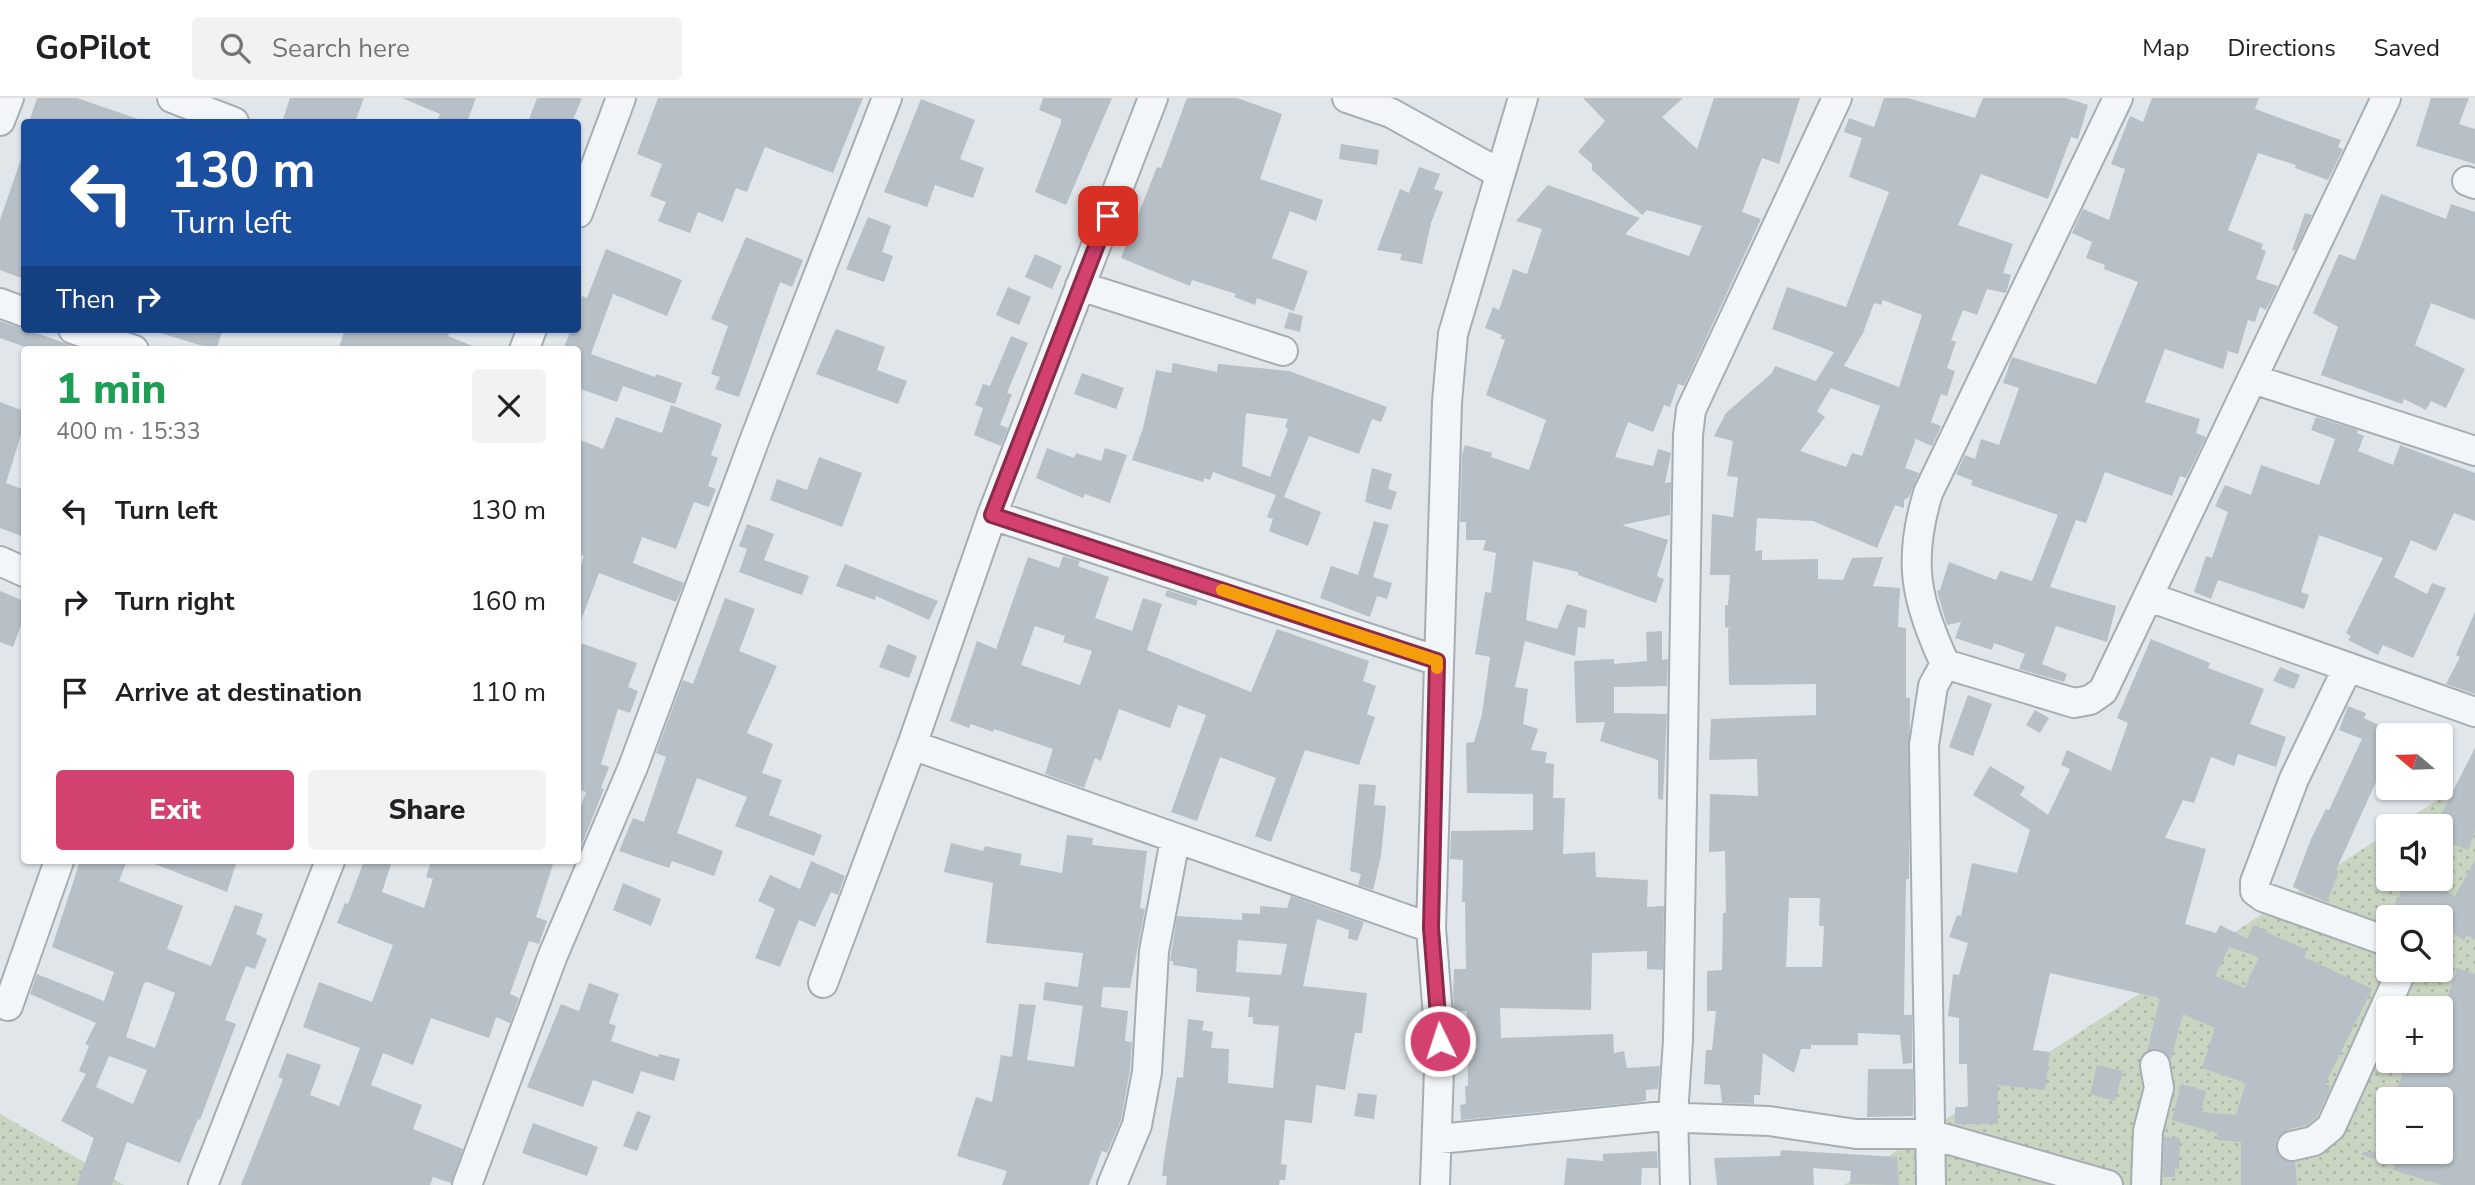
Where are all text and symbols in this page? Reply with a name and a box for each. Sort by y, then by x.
search box [192,17,682,80]
text: GoPilot [35,26,150,71]
icon: search [216,29,254,67]
text: Search here [272,31,410,66]
text: Map [2142,32,2189,64]
text: Directions [2227,32,2336,64]
text: Saved [2374,32,2440,64]
text: 130 m [171,137,315,204]
icon: left [56,147,147,238]
pin [1078,186,1138,246]
icon: arrive [1089,197,1127,235]
text: Turn left [171,201,291,244]
icon: right [129,280,167,318]
text: Then [56,282,115,317]
text: 1 min [56,361,166,418]
button: close [472,369,546,443]
text: 400 m · 15:33 [56,416,201,447]
icon: left [56,492,94,530]
text: Turn left [115,493,218,528]
text: 130 m [470,493,546,528]
icon: right [56,583,94,621]
text: Turn right [115,584,234,619]
text: 160 m [470,584,546,619]
icon: arrive [56,674,94,712]
text: Arrive at destination [115,675,362,710]
text: 110 m [470,675,546,710]
north arrow [2376,723,2454,800]
map controls [2376,723,2453,1164]
button: Exit [56,770,294,850]
button: Share [308,770,546,850]
button: sound [2376,814,2453,891]
button: search [2376,905,2453,982]
button: + [2376,996,2453,1073]
position arrow [1403,1004,1477,1078]
button: − [2376,1087,2453,1164]

